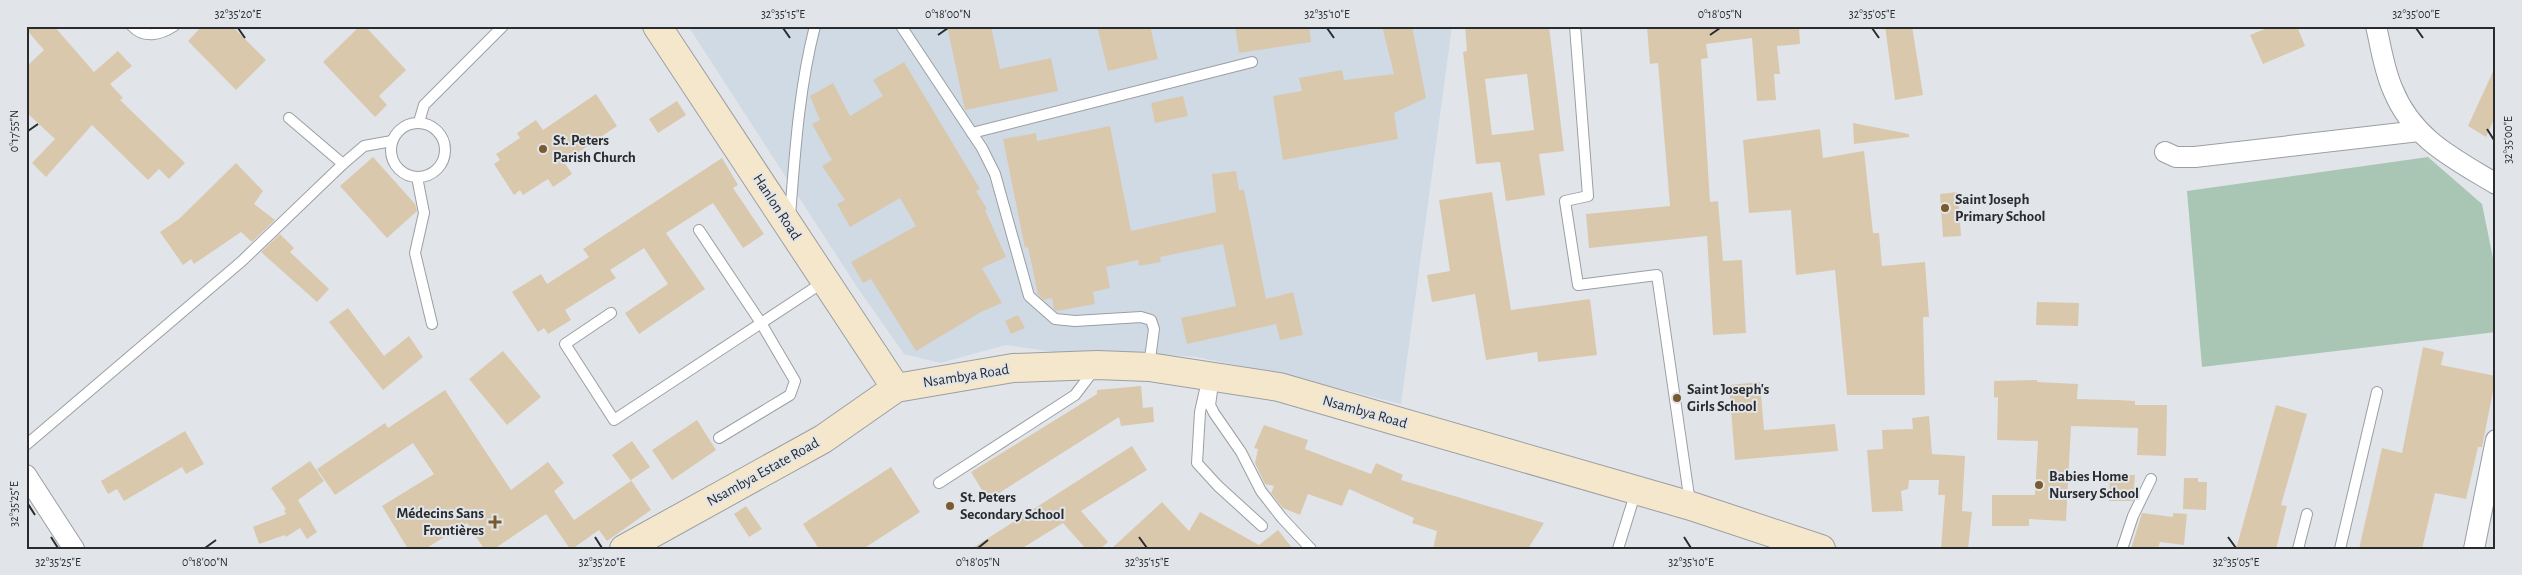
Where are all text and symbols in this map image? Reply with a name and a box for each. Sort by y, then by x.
text: 32°35'20"E [215,8,262,20]
text: 32°35'15"E [761,8,805,20]
text: 0°18'00"N [925,8,971,20]
text: 32°35'10"E [1304,8,1350,20]
text: 0°18'05"N [1698,8,1742,20]
text: 32°35'05"E [1849,8,1895,20]
text: 32°35'00"E [2392,8,2440,20]
text: 0°17'55"N [8,110,20,152]
text: 32°35'00"E [2502,116,2514,164]
place label: St. Peters Parish Church [553,133,636,165]
marker: St. Peters Parish Church [537,143,549,155]
street label: Hanlon Road [750,171,804,243]
place label: Saint Joseph Primary School [1955,192,2046,224]
marker: Saint Joseph Primary School [1939,202,1951,214]
street label: Nsambya Road [922,362,1010,390]
place label: Saint Joseph's Girls School [1687,382,1770,414]
marker: Saint Joseph's Girls School [1671,392,1683,404]
street label: Nsambya Road [1321,393,1409,431]
street label: Nsambya Estate Road [704,435,822,509]
place label: Babies Home Nursery School [2049,469,2139,501]
marker: Babies Home Nursery School [2033,479,2045,491]
text: 32°35'25"E [8,481,20,527]
place label: St. Peters Secondary School [960,490,1064,522]
marker: St. Peters Secondary School [944,500,956,512]
place label: Médecins Sans Frontières [397,506,484,538]
marker: Médecins Sans Frontières [488,515,502,529]
text: 32°35'25"E [35,556,81,568]
text: 0°18'00"N [182,556,228,568]
text: 32°35'20"E [579,556,626,568]
text: 0°18'05"N [956,556,1000,568]
text: 32°35'15"E [1125,556,1169,568]
text: 32°35'10"E [1668,556,1714,568]
text: 32°35'05"E [2213,556,2259,568]

